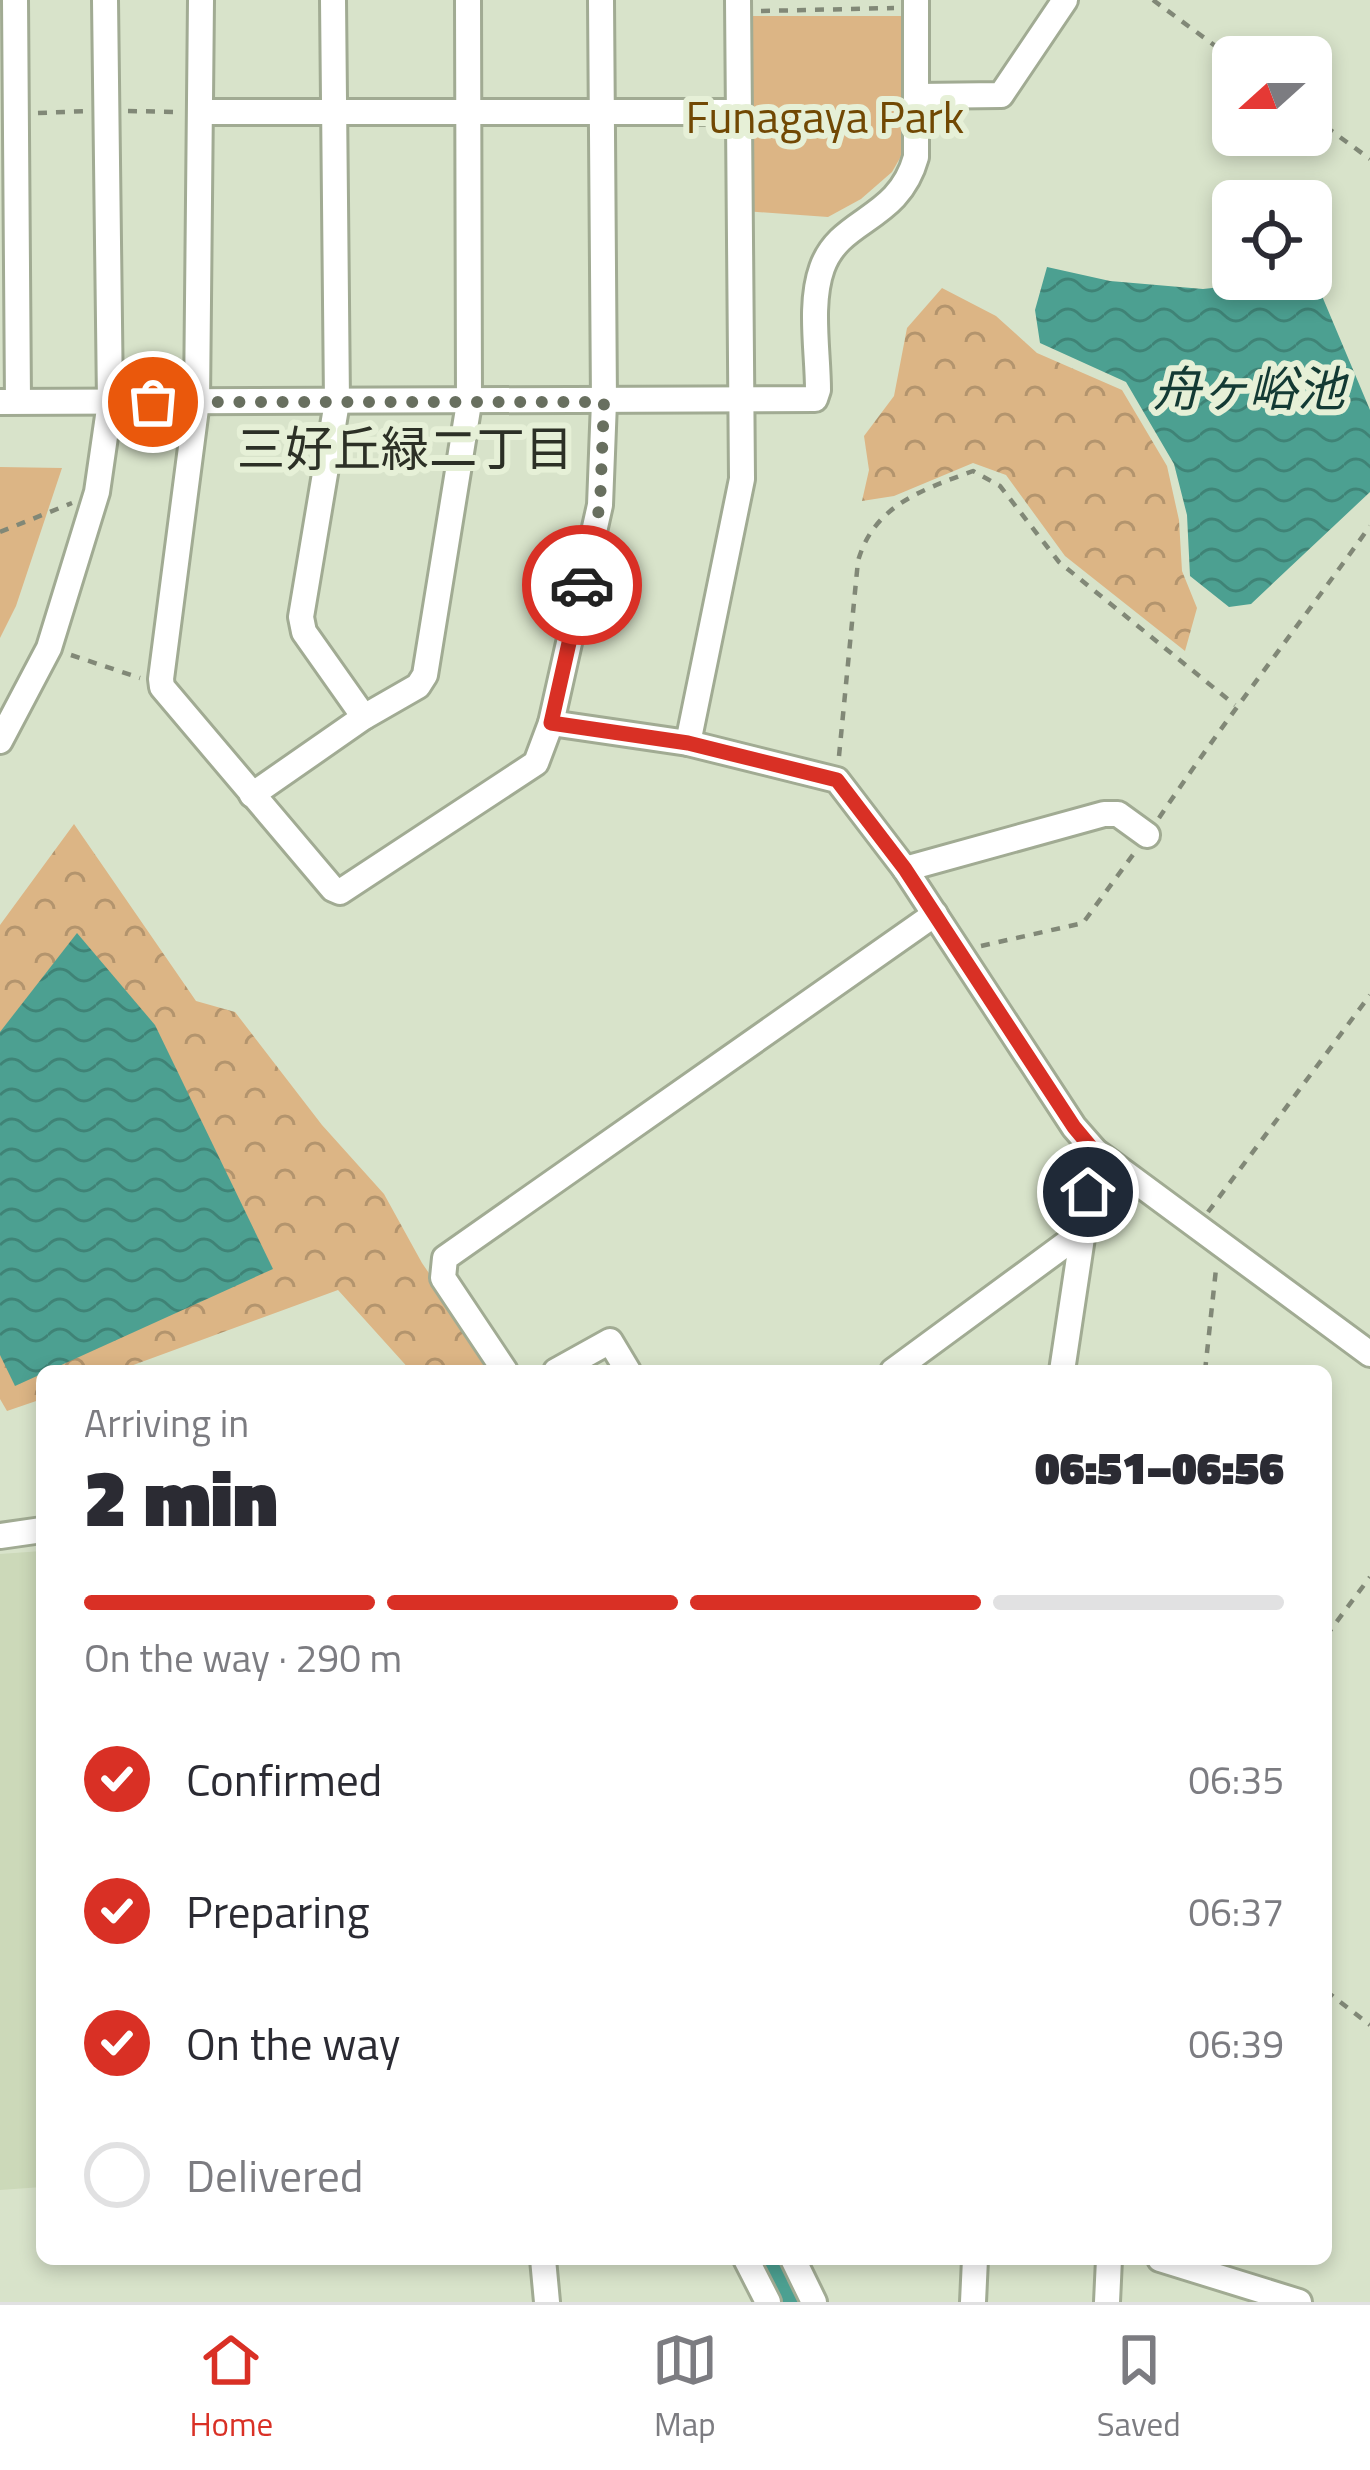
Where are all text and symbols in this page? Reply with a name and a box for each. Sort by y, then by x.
north arrow [1212,36,1332,156]
map controls [1212,36,1332,300]
park label: Funagaya Park [686,82,964,150]
button: locate [1212,180,1332,300]
pin [102,351,204,453]
water label: 舟ヶ峪池 [1153,352,1349,425]
icon: bag [120,369,186,435]
district label: 三好丘緑二丁目 [237,412,573,485]
courier [522,525,642,645]
icon: car [549,552,615,618]
pin [1037,1141,1139,1243]
icon: home [1055,1159,1121,1225]
text: Arriving in [84,1393,249,1452]
text: 06:51–06:56 [1035,1433,1284,1501]
text: 2 min [84,1438,278,1556]
text: On the way · 290 m [84,1628,402,1687]
text: Confirmed [186,1745,382,1813]
icon: check [84,1746,150,1812]
text: 06:35 [1188,1750,1284,1809]
text: Preparing [186,1877,370,1945]
icon: check [84,1878,150,1944]
text: 06:37 [1188,1882,1284,1941]
text: On the way [186,2009,400,2077]
icon: check [84,2010,150,2076]
text: 06:39 [1188,2014,1284,2073]
text: Delivered [186,2141,364,2209]
tab: Home [189,2327,273,2449]
tab: Map [652,2327,718,2449]
tab: Saved [1097,2327,1181,2449]

